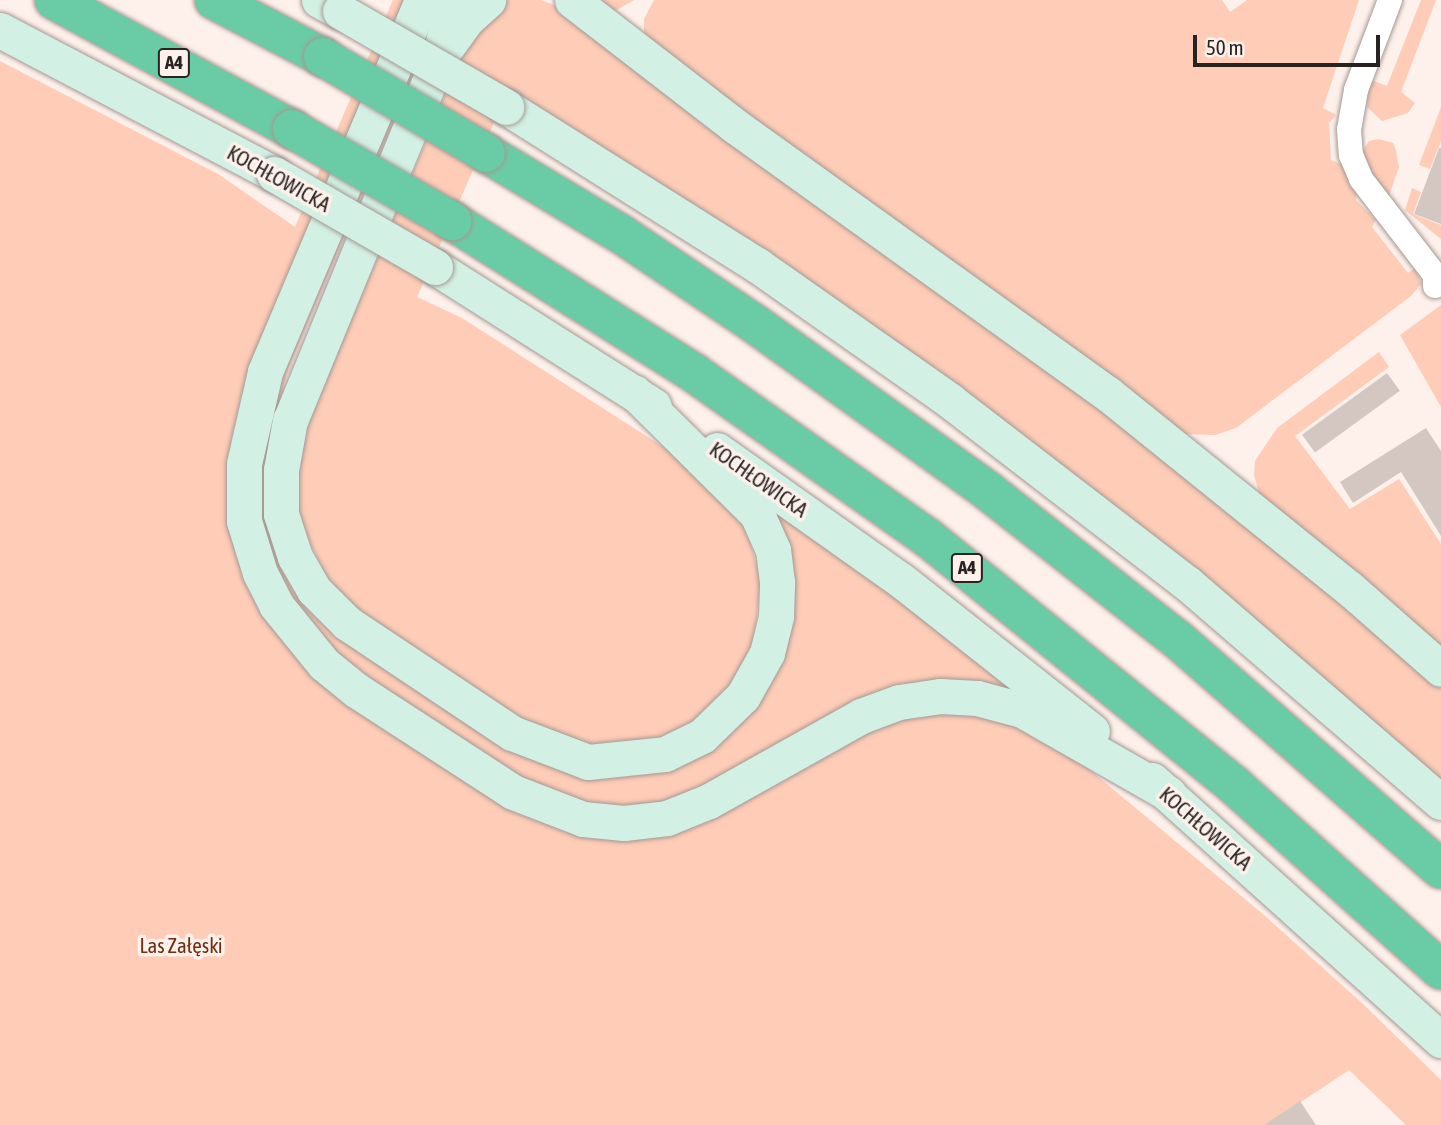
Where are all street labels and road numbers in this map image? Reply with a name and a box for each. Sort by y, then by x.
road number: A4 [156,48,192,78]
street label: KOCHŁOWICKA [223,139,335,217]
street label: KOCHŁOWICKA [705,436,813,522]
road number: A4 [950,552,984,583]
street label: KOCHŁOWICKA [1155,781,1257,875]

